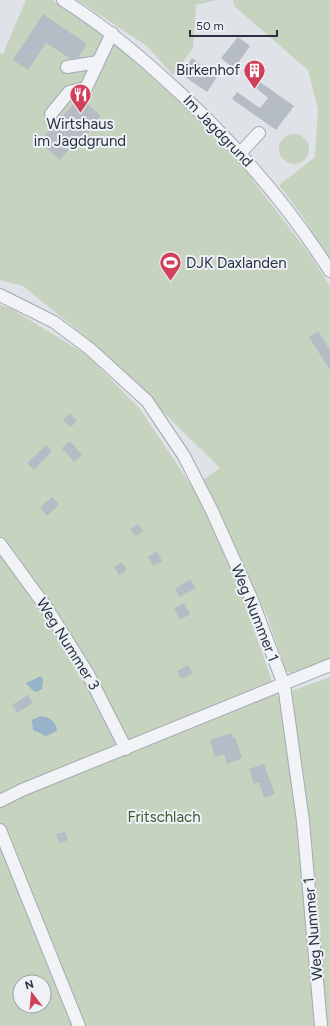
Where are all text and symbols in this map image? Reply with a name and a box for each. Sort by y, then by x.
scale bar [190,12,277,38]
text: 50 m [196,19,224,33]
building icon: Birkenhof [242,57,268,90]
place label: Birkenhof [176,61,240,79]
restaurant icon: Wirtshaus im Jagdgrund [67,82,93,115]
street label: Im Jagdgrund [179,91,257,171]
place label: Wirtshaus im Jagdgrund [34,115,126,150]
sports icon: DJK Daxlanden [157,250,183,283]
place label: DJK Daxlanden [186,254,287,272]
street label: Weg Nummer 1 [227,562,283,664]
street label: Weg Nummer 3 [33,595,103,693]
park label: Fritschlach [127,808,201,826]
street label: Weg Nummer 1 [300,877,326,981]
north arrow [12,974,52,1014]
text: N [23,977,35,992]

